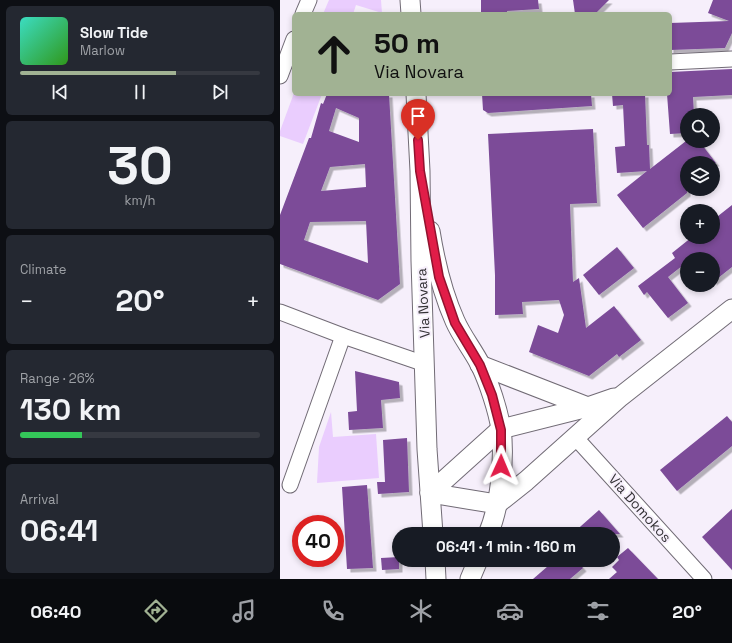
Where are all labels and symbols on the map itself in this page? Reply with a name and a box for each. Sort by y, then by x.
pin [401,99,435,140]
street label: Via Novara [412,268,434,338]
position arrow [480,445,522,487]
street label: Via Domokos [605,470,675,546]
speed limit sign: 40 [292,515,344,567]

